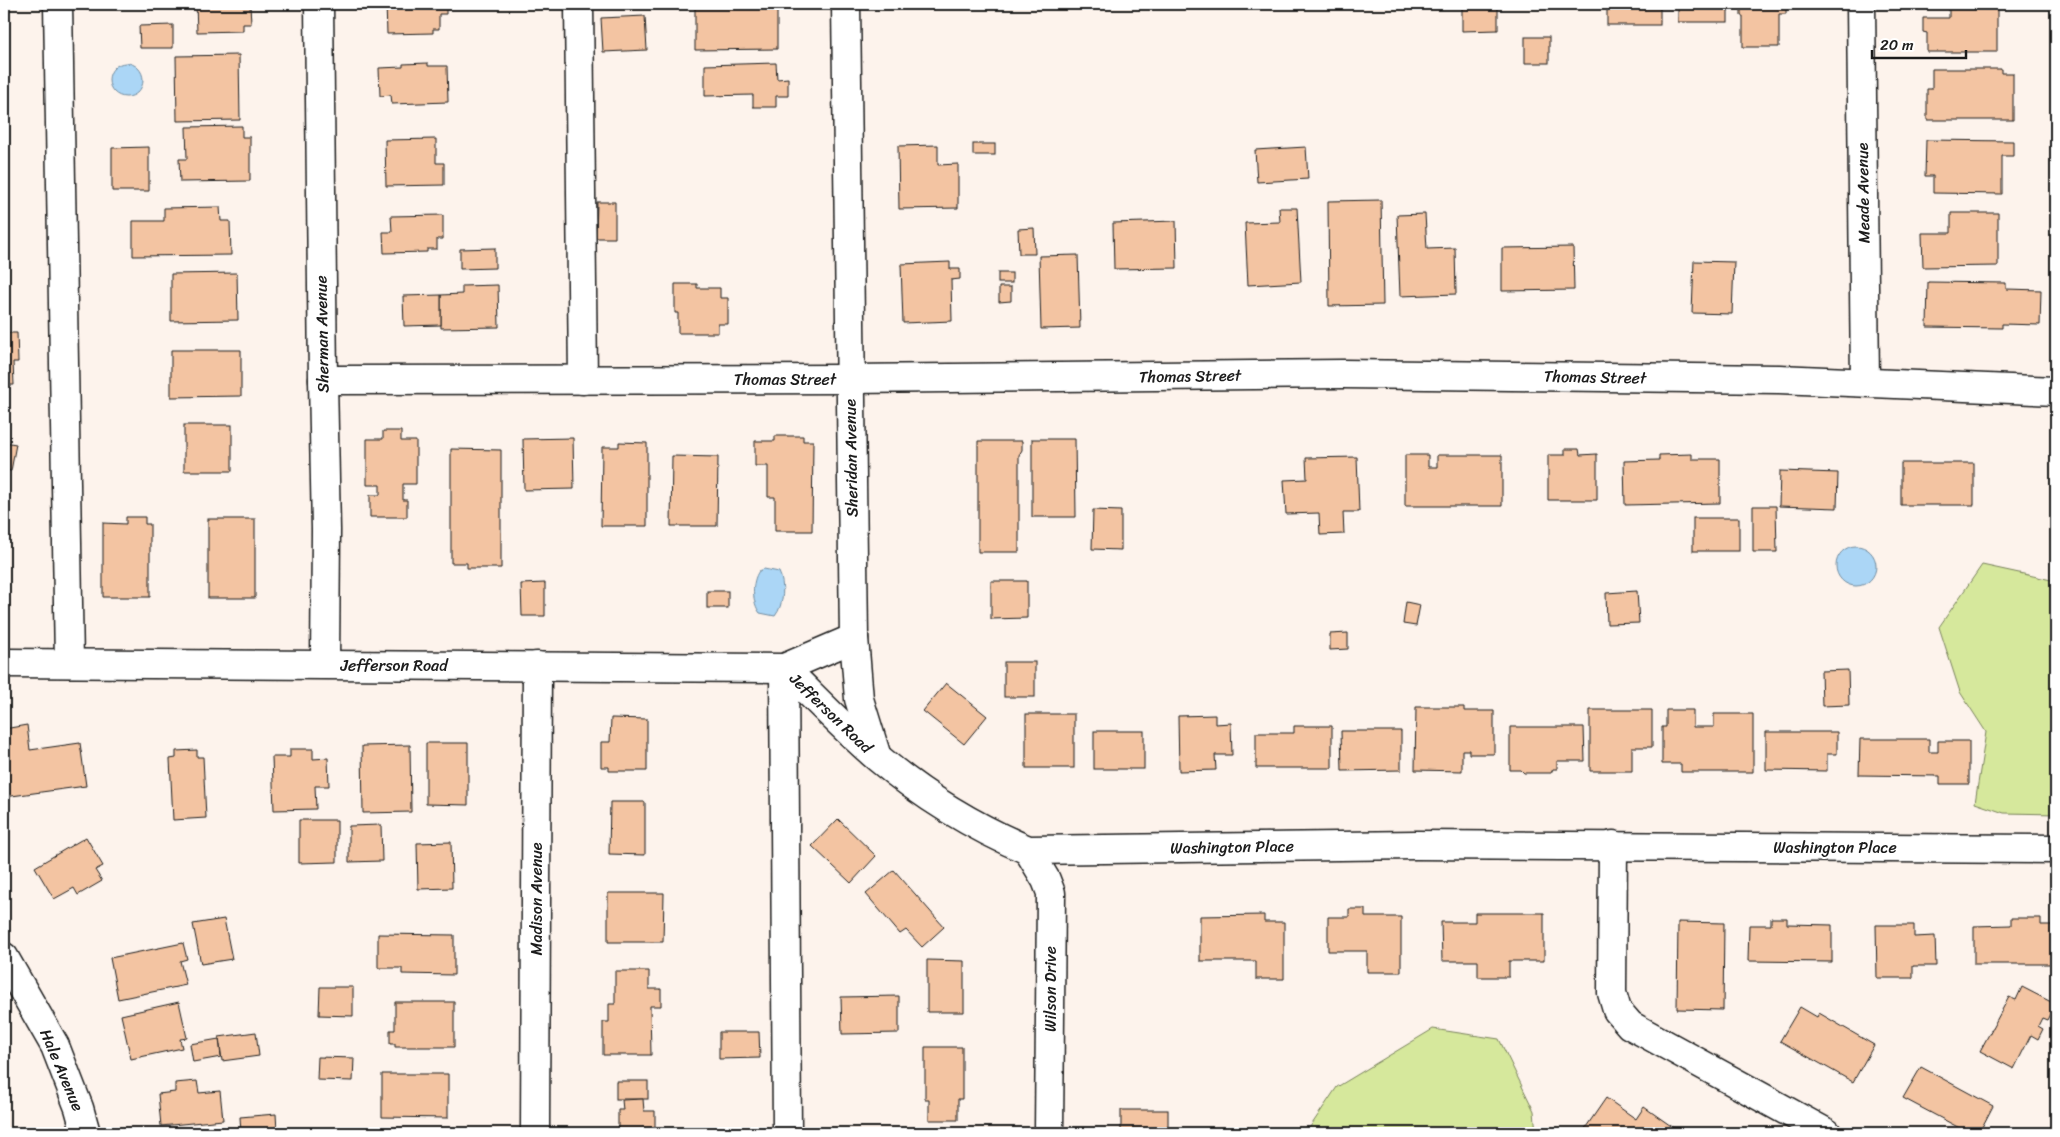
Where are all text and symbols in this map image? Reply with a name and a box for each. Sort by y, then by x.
scale bar [1872,28,1966,60]
text: 20 m [1880,32,1914,58]
street label: Meade Avenue [1848,142,1878,244]
street label: Sherman Avenue [306,275,338,393]
street label: Thomas Street [1139,361,1242,391]
street label: Thomas Street [1544,362,1647,392]
street label: Thomas Street [734,365,837,394]
street label: Sheridan Avenue [835,398,867,517]
street label: Jefferson Road [339,651,449,680]
street label: Jefferson Road [782,665,881,762]
street label: Washington Place [1170,831,1294,863]
street label: Washington Place [1773,833,1897,862]
street label: Madison Avenue [522,842,551,956]
street label: Wilson Drive [1036,946,1065,1032]
street label: Hale Avenue [32,1024,92,1116]

